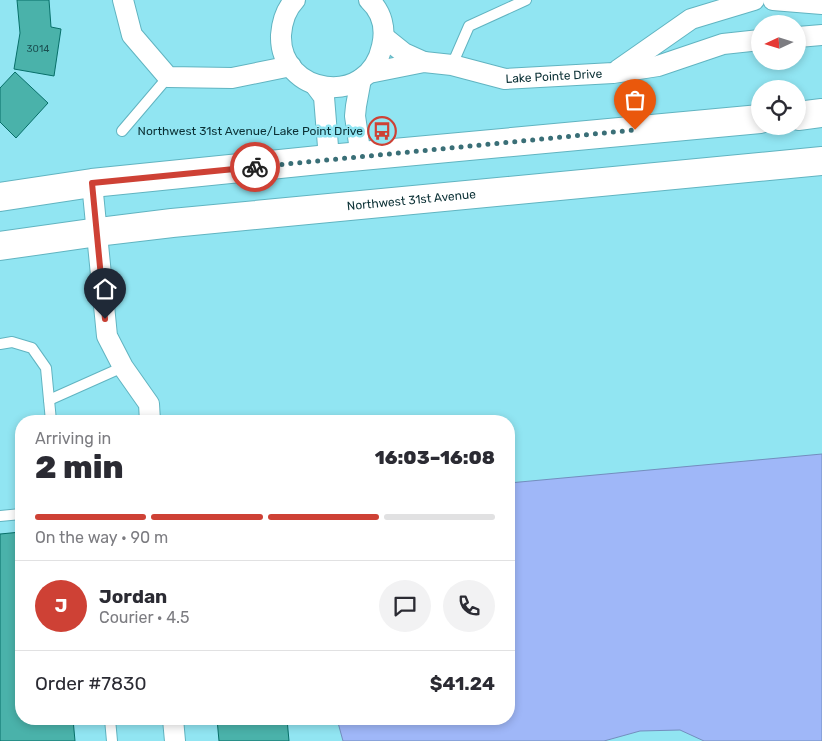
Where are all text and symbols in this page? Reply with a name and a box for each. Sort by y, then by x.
north arrow [751,15,806,70]
map controls [751,15,806,135]
house number: 3014 [27,43,49,55]
street label: Lake Pointe Drive [505,67,603,86]
pin [614,79,656,130]
button: locate [751,80,806,135]
icon: bag [621,86,649,114]
bus stop icon: Northwest 31st Avenue/Lake Point Drive [367,116,397,146]
place label: Northwest 31st Avenue/Lake Point Drive [138,124,363,138]
courier [230,142,280,192]
icon: bike [241,153,269,181]
street label: Northwest 31st Avenue [346,187,477,213]
pin [84,268,126,319]
icon: home [91,275,119,303]
text: Arriving in [35,429,111,448]
text: 16:03–16:08 [375,446,495,469]
text: 2 min [35,448,124,486]
text: On the way · 90 m [35,528,168,547]
button: chat [379,580,431,632]
button: phone [443,580,495,632]
text: Jordan [99,585,167,608]
text: J [55,594,67,617]
text: Courier · 4.5 [99,608,189,627]
text: Order #7830 [35,672,147,695]
text: $41.24 [430,672,495,695]

